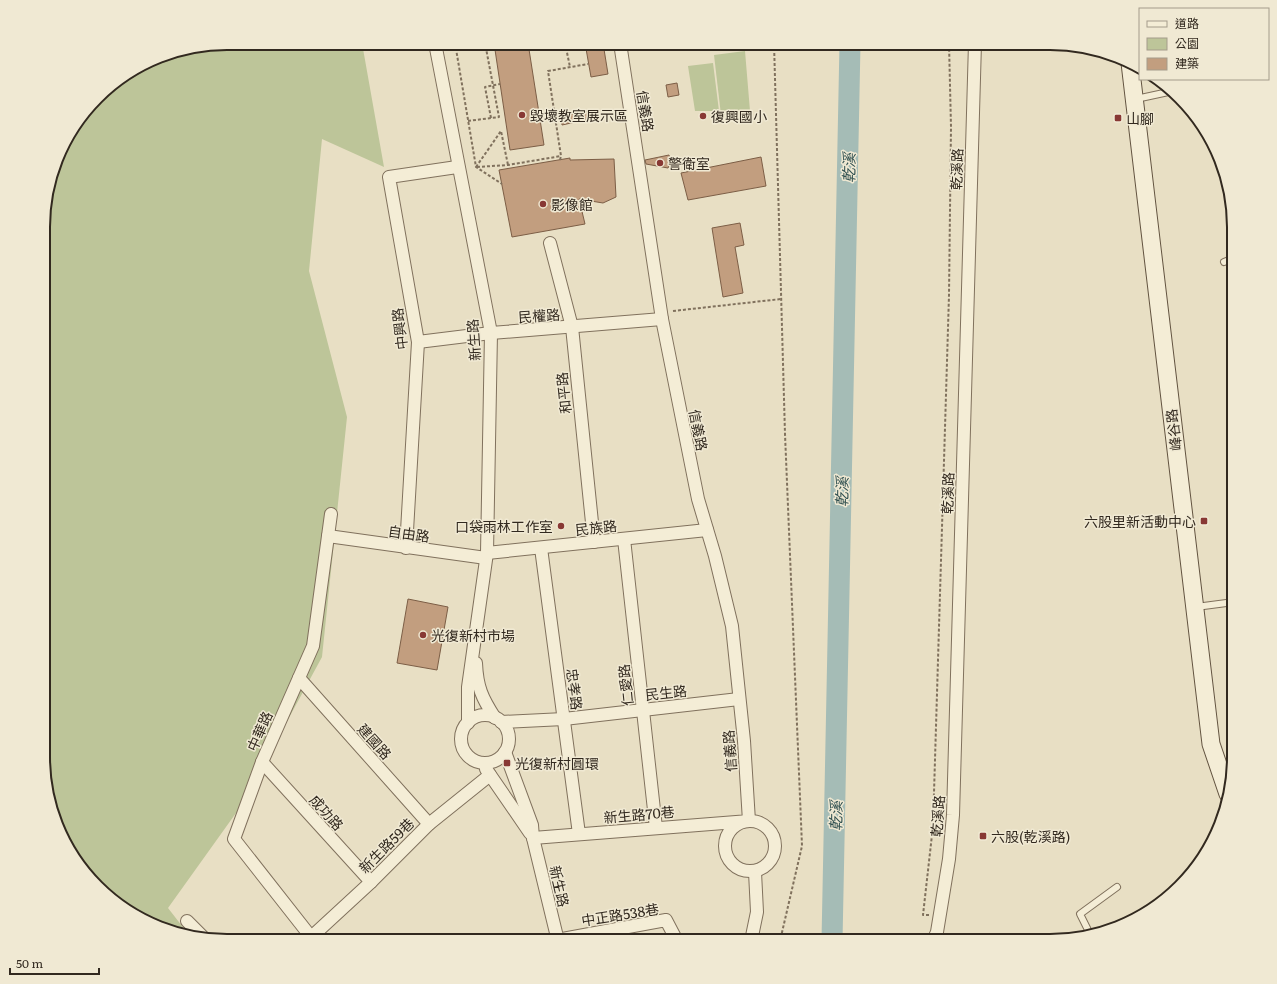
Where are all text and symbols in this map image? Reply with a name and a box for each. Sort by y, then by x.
legend [1139,8,1269,80]
text: 道路 [1175,14,1199,32]
text: 公園 [1175,34,1199,52]
text: 建築 [1175,54,1199,72]
street label: 信義路 [633,89,659,133]
place label: 毀壞教室展示區 [530,105,628,125]
place label: 復興國小 [711,106,767,126]
place label: 山腳 [1126,108,1154,128]
marker: 毀壞教室展示區 [517,110,527,120]
marker: 復興國小 [698,111,708,121]
marker: 山腳 [1113,113,1123,123]
street label: 乾溪路 [945,148,967,190]
water label: 乾溪 [836,151,860,183]
place label: 警衛室 [668,153,710,173]
marker: 警衛室 [655,158,665,168]
place label: 影像館 [551,194,593,214]
marker: 影像館 [538,199,548,209]
street label: 民權路 [517,304,561,326]
street label: 中興路 [387,307,411,351]
street label: 新生路 [462,318,484,362]
street label: 和平路 [551,371,575,415]
street label: 信義路 [685,407,713,453]
street label: 峰谷路 [1161,408,1185,452]
street label: 乾溪路 [936,472,958,514]
water label: 乾溪 [829,475,853,507]
place label: 六股里新活動中心 [1084,511,1196,531]
street label: 民族路 [574,515,618,539]
place label: 口袋雨林工作室 [455,516,553,536]
marker: 六股里新活動中心 [1199,516,1209,526]
street label: 自由路 [387,520,431,546]
marker: 口袋雨林工作室 [556,521,566,531]
place label: 光復新村市場 [431,625,515,645]
marker: 光復新村市場 [418,630,428,640]
street label: 仁愛路 [613,663,637,707]
street label: 忠孝路 [563,667,587,711]
street label: 民生路 [644,680,688,704]
street label: 中華路 [241,708,277,754]
street label: 建國路 [354,719,396,763]
street label: 信義路 [718,729,740,773]
place label: 光復新村圓環 [515,753,599,773]
marker: 光復新村圓環 [502,758,512,768]
street label: 成功路 [306,790,348,834]
street label: 乾溪路 [926,794,948,838]
water label: 乾溪 [823,799,847,831]
street label: 新生路70巷 [603,801,675,827]
street label: 新生路59巷 [354,813,418,877]
place label: 六股(乾溪路) [991,826,1070,846]
marker: 六股(乾溪路) [978,831,988,841]
street label: 新生路 [546,863,574,909]
street label: 中正路538巷 [580,898,660,930]
scale bar [10,950,99,976]
text: 50 m [16,954,43,972]

